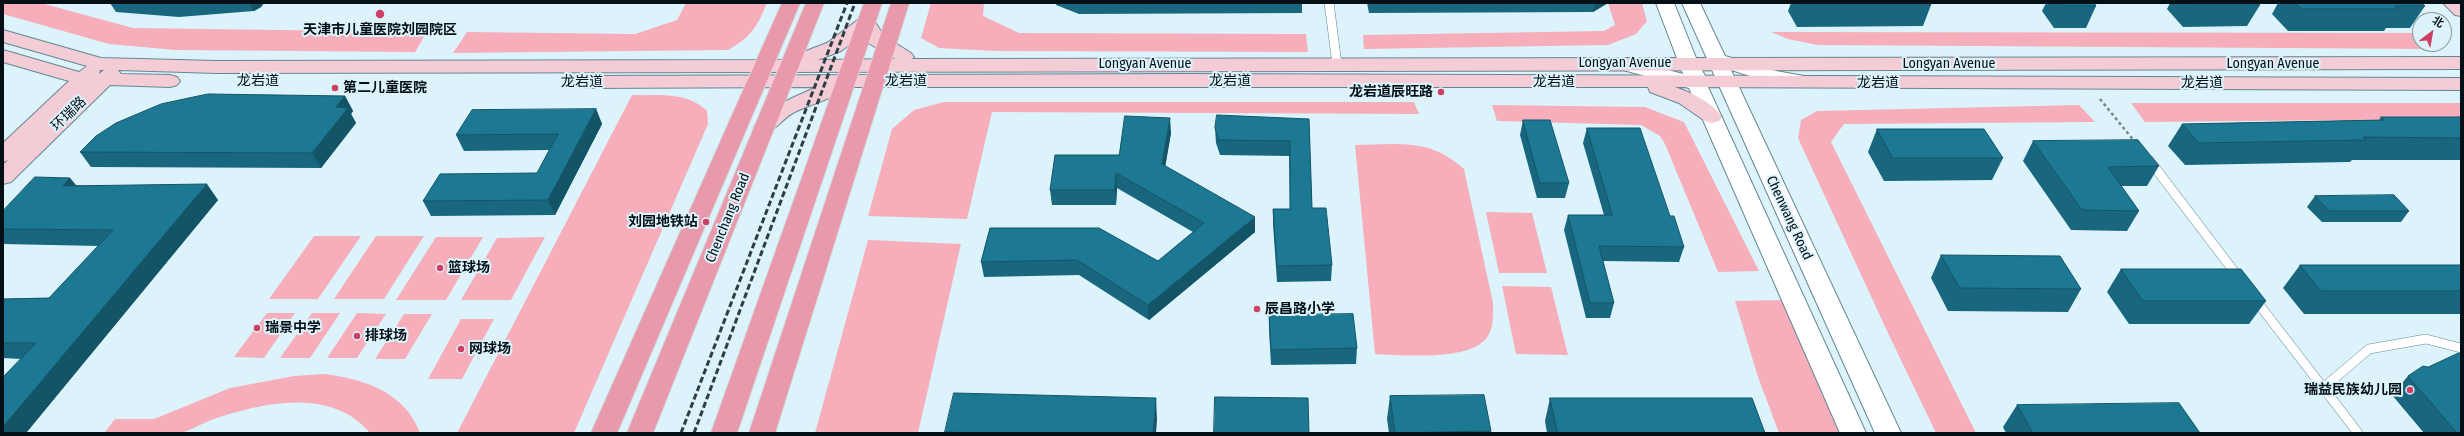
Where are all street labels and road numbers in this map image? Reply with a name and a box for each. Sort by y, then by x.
street label: Longyan Avenue [1579,55,1671,71]
street label: Longyan Avenue [1099,56,1191,72]
street label: Longyan Avenue [1903,56,1995,72]
street label: Longyan Avenue [2227,56,2319,72]
street label: 龙岩道 [237,73,279,89]
street label: 龙岩道 [885,73,927,89]
street label: 龙岩道 [1209,73,1251,89]
street label: 龙岩道 [561,74,603,90]
street label: 龙岩道 [1533,74,1575,90]
street label: 龙岩道 [1857,75,1899,91]
street label: 龙岩道 [2181,75,2223,91]
street label: 环瑞路 [48,93,90,135]
street label: Chenchang Road [702,171,754,265]
street label: Chenwang Road [1762,173,1816,263]

